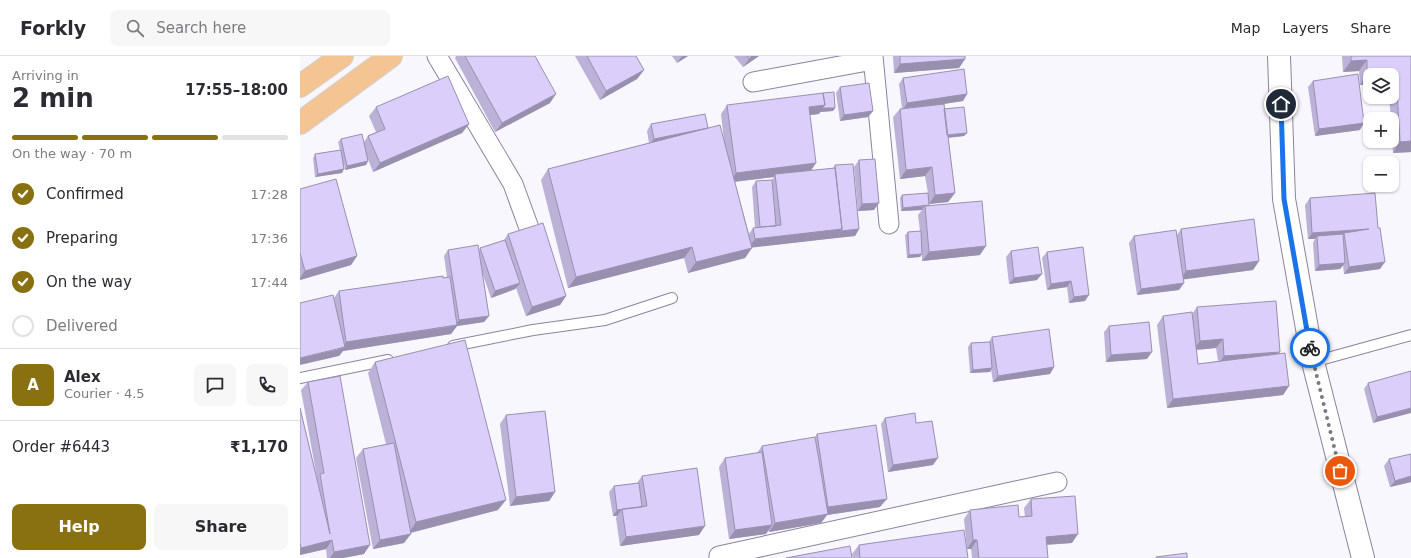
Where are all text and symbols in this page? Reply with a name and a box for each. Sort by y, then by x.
search box [110,10,390,46]
text: Forkly [20,17,86,39]
icon: search [124,17,146,39]
text: Search here [156,19,246,37]
text: Map [1231,20,1260,36]
text: Layers [1282,20,1329,36]
text: Share [1351,20,1391,36]
text: Arriving in [12,68,79,83]
map controls [1363,68,1399,192]
button: layers [1363,68,1399,104]
text: 17:55–18:00 [185,81,288,99]
text: 2 min [12,83,94,113]
pin [1264,87,1298,121]
icon: home [1270,93,1292,115]
button: + [1363,112,1399,148]
text: On the way · 70 m [12,146,132,161]
button: − [1363,156,1399,192]
icon: check [12,183,34,205]
text: Confirmed [46,185,124,203]
text: 17:28 [251,187,288,202]
icon: check [12,227,34,249]
text: Preparing [46,229,118,247]
text: 17:36 [251,231,288,246]
icon: check [12,271,34,293]
text: On the way [46,273,132,291]
text: 17:44 [251,275,288,290]
text: Delivered [46,317,118,335]
courier [1290,328,1330,368]
icon: bike [1299,337,1321,359]
button: chat [194,364,236,406]
button: phone [246,364,288,406]
text: Alex [64,368,101,386]
text: A [27,376,39,394]
text: Courier · 4.5 [64,386,145,401]
text: Order #6443 [12,438,110,456]
text: ₹1,170 [230,438,288,456]
pin [1323,454,1357,488]
icon: bag [1329,460,1351,482]
button: Help [12,504,146,550]
button: Share [154,504,288,550]

